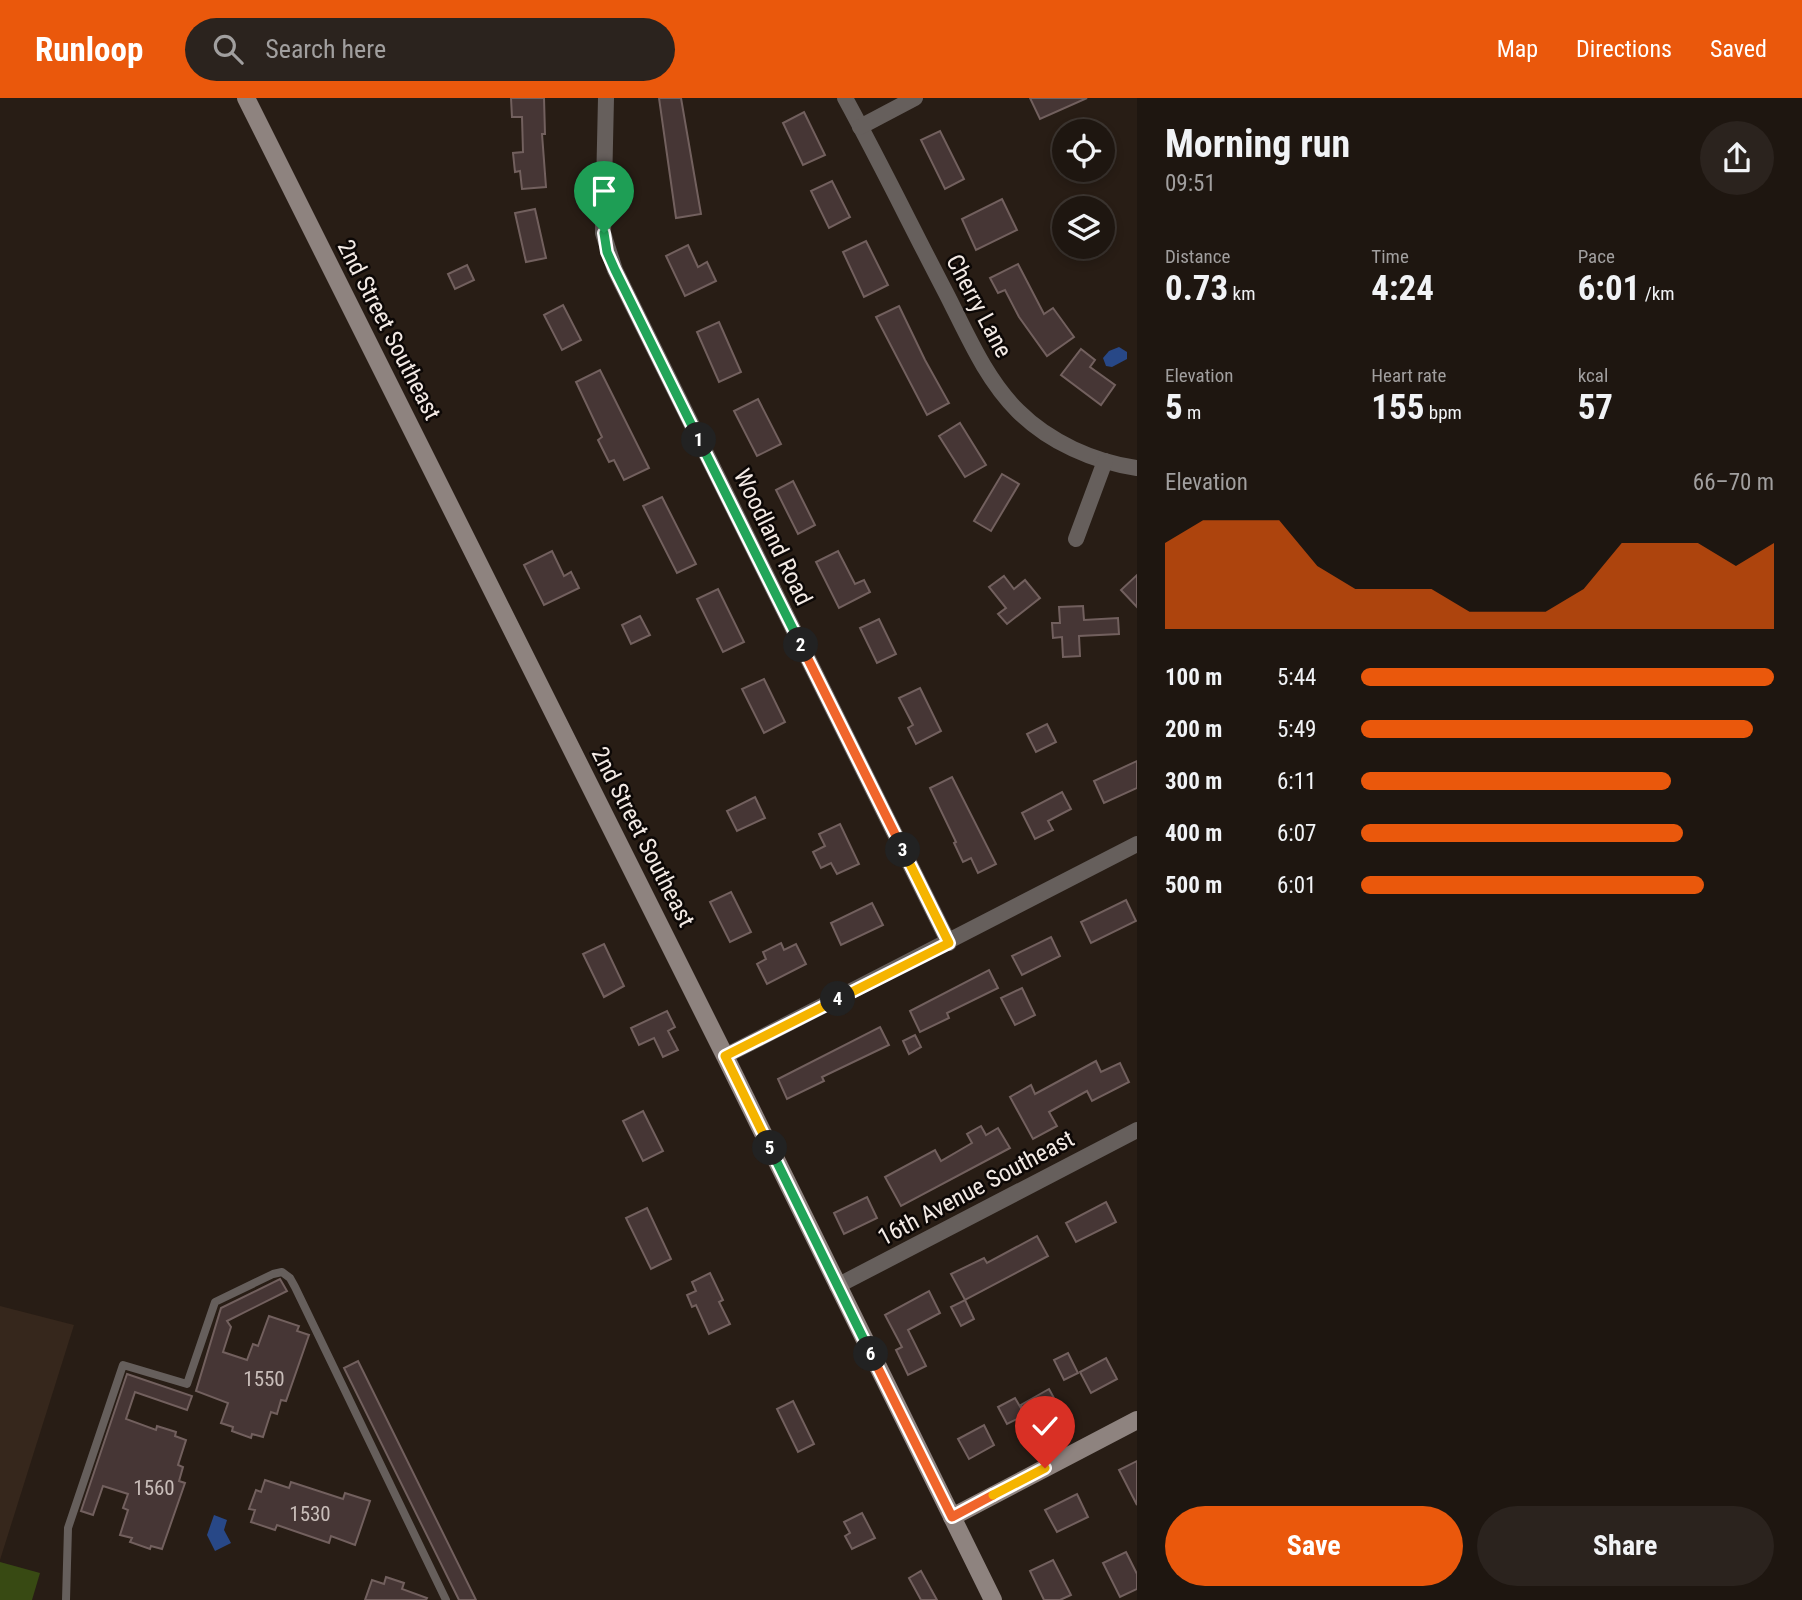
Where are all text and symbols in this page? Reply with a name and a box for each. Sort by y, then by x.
search box [185,18,675,81]
text: Runloop [35,30,143,69]
icon: search [209,30,247,68]
text: Search here [265,34,386,64]
text: Map [1497,35,1538,63]
text: Directions [1576,35,1672,63]
text: Saved [1710,35,1767,63]
map controls [1052,119,1115,259]
button: locate [1052,119,1115,182]
button: share [1700,121,1774,195]
text: Morning run [1165,122,1350,166]
pin [574,161,634,233]
text: 09:51 [1165,170,1216,197]
icon: arrive [585,172,623,210]
button: layers [1052,196,1115,259]
street label: 2nd Street Southeast [332,235,446,425]
text: Distance [1165,245,1230,268]
text: Time [1371,245,1409,268]
text: Pace [1578,245,1615,268]
street label: Cherry Lane [940,250,1018,362]
text: 0.73 [1165,268,1228,309]
text: 4:24 [1371,268,1434,309]
text: 6:01 [1578,268,1640,309]
text: km [1228,282,1255,305]
text: /km [1640,282,1675,305]
text: Elevation [1165,364,1233,387]
text: Heart rate [1371,364,1446,387]
text: kcal [1578,364,1608,387]
text: 5 [1165,387,1183,428]
text: 155 [1371,387,1424,428]
text: 57 [1578,387,1613,428]
text: m [1183,401,1201,424]
text: bpm [1424,401,1462,424]
pin: 1 [682,422,716,458]
text: 1 [694,428,703,451]
street label: Woodland Road [728,464,818,610]
text: Elevation [1165,469,1248,496]
text: 66–70 m [1693,469,1774,496]
pin: 2 [784,628,818,662]
text: 2 [796,633,805,656]
text: 100 m [1165,664,1222,691]
text: 5:44 [1277,664,1316,691]
text: 200 m [1165,716,1222,743]
text: 5:49 [1277,716,1316,743]
street label: 2nd Street Southeast [586,742,700,932]
text: 300 m [1165,768,1222,795]
text: 6:11 [1277,768,1316,795]
text: 400 m [1165,820,1222,847]
text: 6:07 [1277,820,1316,847]
pin: 3 [886,832,920,868]
text: 3 [898,838,907,861]
text: 500 m [1165,872,1222,899]
text: 6:01 [1277,872,1316,899]
pin: 4 [820,982,856,1016]
text: 4 [833,987,842,1010]
street label: 16th Avenue Southeast [873,1124,1079,1252]
pin: 5 [752,1130,788,1166]
text: 5 [765,1136,774,1159]
pin: 6 [854,1336,888,1372]
text: 6 [866,1342,875,1365]
house number: 1550 [243,1367,285,1391]
pin [1015,1396,1075,1468]
icon: check [1026,1407,1064,1445]
house number: 1560 [133,1476,175,1500]
house number: 1530 [289,1502,331,1526]
button: Save [1165,1506,1463,1586]
button: Share [1477,1506,1774,1586]

